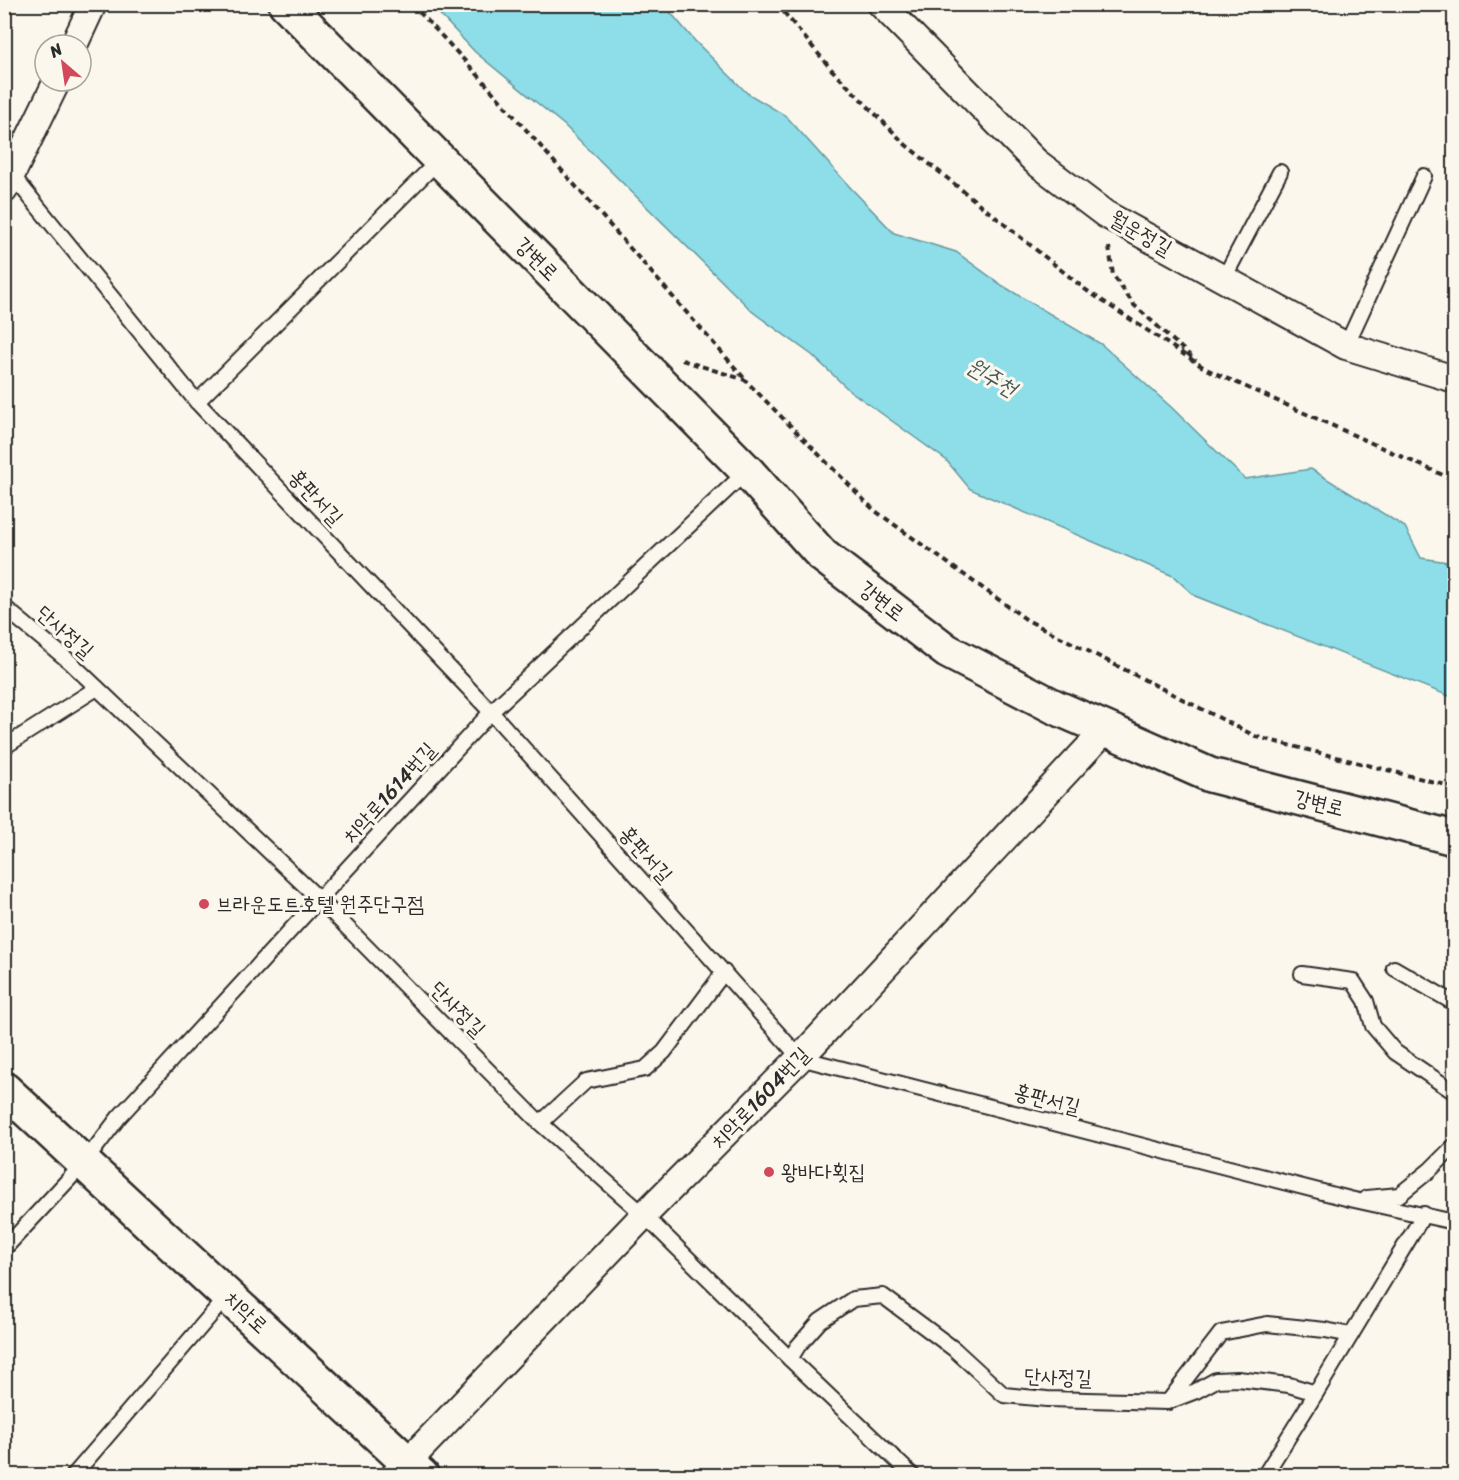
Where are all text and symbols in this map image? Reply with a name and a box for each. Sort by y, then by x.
north arrow [33,33,93,93]
text: N [43,35,69,66]
street label: 월운정길 [1102,200,1180,266]
street label: 강변로 [506,228,568,290]
water label: 원주천 [959,347,1027,409]
street label: 홍판서길 [279,459,353,535]
street label: 강변로 [850,570,914,632]
street label: 단사정길 [27,595,103,669]
street label: 치악로1614번길 [332,733,446,853]
street label: 강변로 [1290,778,1348,828]
street label: 홍판서길 [609,816,683,892]
place label: 브라운도트호텔 원주단구점 [216,885,424,923]
marker: 브라운도트호텔 원주단구점 [197,897,211,911]
street label: 단사정길 [421,972,495,1046]
street label: 치악로1604번길 [701,1037,820,1159]
street label: 홍판서길 [1010,1072,1084,1126]
place label: 왕바다횟집 [781,1153,866,1191]
marker: 왕바다횟집 [762,1165,776,1179]
street label: 치악로 [215,1281,277,1343]
street label: 단사정길 [1024,1357,1093,1397]

